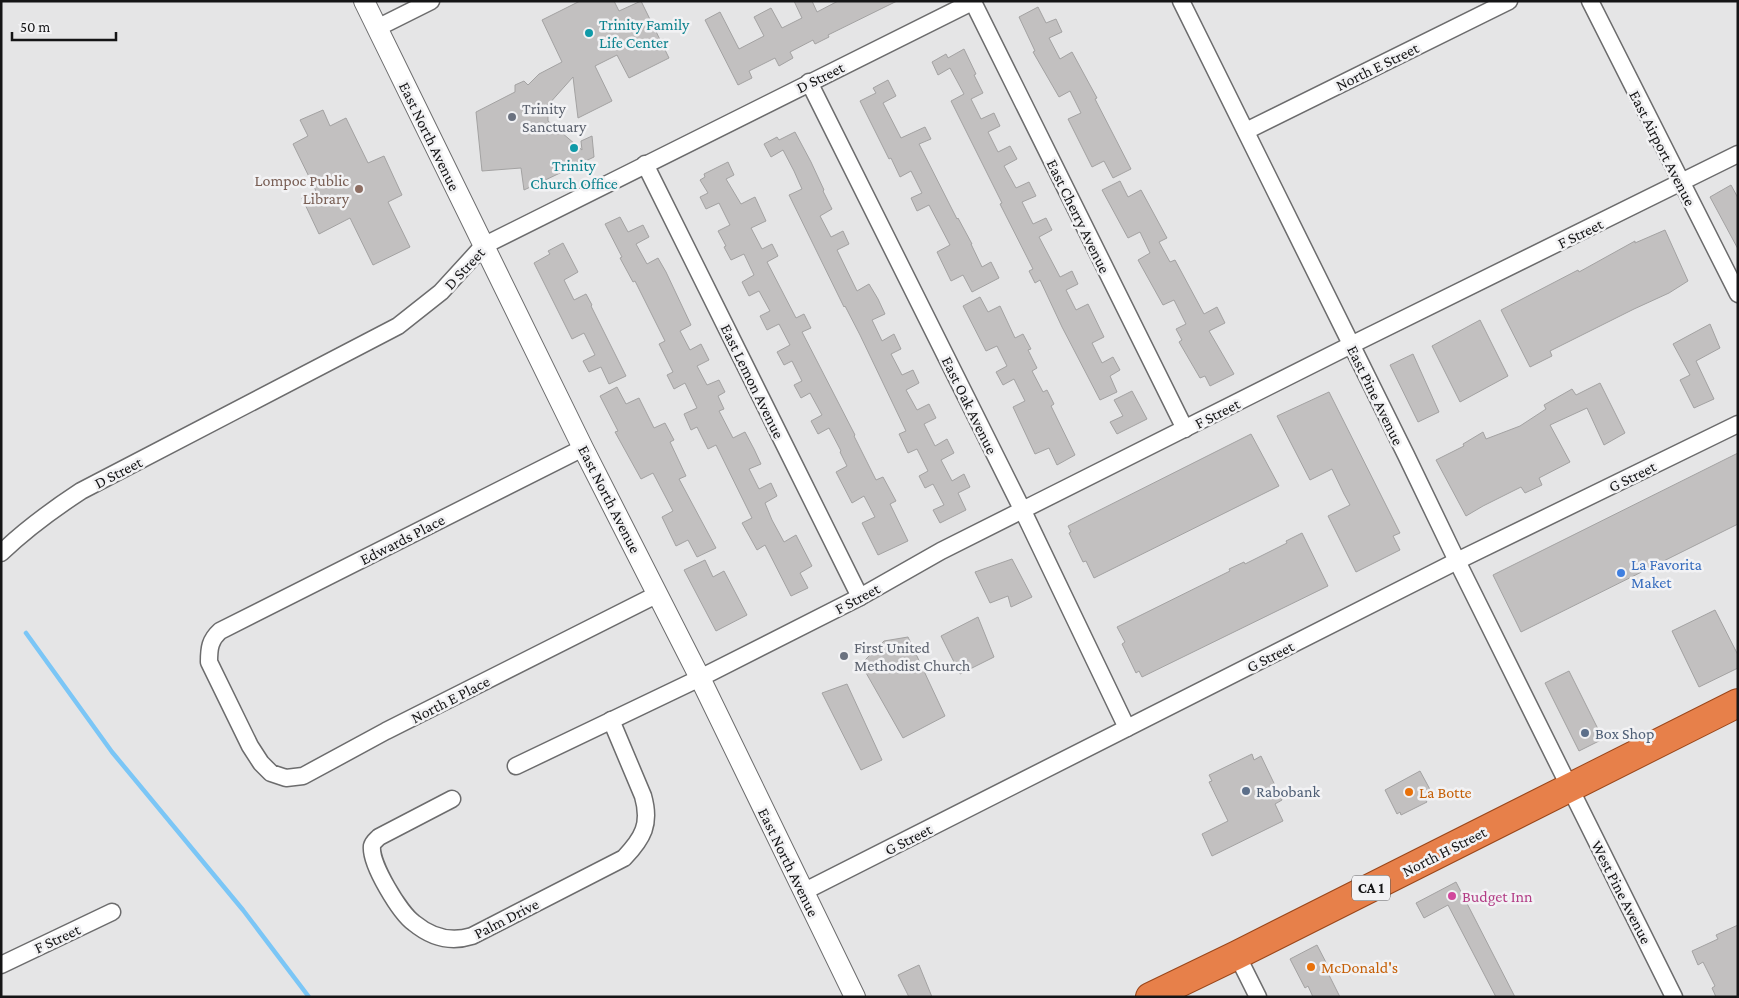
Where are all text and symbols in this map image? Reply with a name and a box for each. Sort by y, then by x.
scale bar [12,10,116,42]
place label: Trinity Family Life Center [599,16,690,51]
text: 50 m [20,19,50,35]
marker: Trinity Family Life Center [583,27,595,39]
street label: North E Street [1333,39,1422,94]
street label: D Street [794,58,848,96]
street label: East North Avenue [396,79,463,193]
street label: East Airport Avenue [1625,88,1699,209]
place label: Trinity Sanctuary [522,100,587,136]
marker: Trinity Sanctuary [506,111,518,123]
marker: Trinity Church Office [568,142,580,154]
street label: East Cherry Avenue [1043,156,1114,276]
place label: Trinity Church Office [530,157,618,192]
place label: Lompoc Public Library [254,172,350,208]
marker: Lompoc Public Library [353,183,365,195]
street label: F Street [1555,215,1606,252]
street label: D Street [441,243,489,293]
street label: East Lemon Avenue [717,321,788,441]
street label: East Pine Avenue [1344,343,1407,448]
street label: East Oak Avenue [939,354,1001,457]
street label: F Street [1192,395,1243,432]
street label: East North Avenue [575,442,644,556]
street label: D Street [92,453,145,492]
street label: G Street [1606,457,1659,495]
street label: Edwards Place [357,511,447,568]
place label: La Favorita Maket [1631,556,1703,591]
marker: La Favorita Maket [1615,567,1627,579]
street label: F Street [832,579,883,617]
street label: G Street [1244,637,1297,676]
place label: First United Methodist Church [854,639,971,674]
marker: First United Methodist Church [838,650,850,662]
street label: North E Place [408,672,492,727]
place label: Box Shop [1595,725,1654,743]
marker: Box Shop [1579,727,1591,739]
place label: Rabobank [1256,783,1321,800]
place label: La Botte [1419,784,1472,801]
marker: Rabobank [1240,785,1252,797]
marker: La Botte [1403,786,1415,798]
street label: East North Avenue [755,805,822,919]
street label: G Street [882,820,935,859]
street label: North H Street [1399,823,1490,880]
street label: West Pine Avenue [1588,838,1655,947]
road number: CA 1 [1352,876,1390,900]
place label: Budget Inn [1462,888,1533,906]
marker: Budget Inn [1446,890,1458,902]
street label: Palm Drive [471,895,541,942]
street label: F Street [32,920,83,956]
place label: McDonald's [1321,959,1398,976]
marker: McDonald's [1305,961,1317,973]

